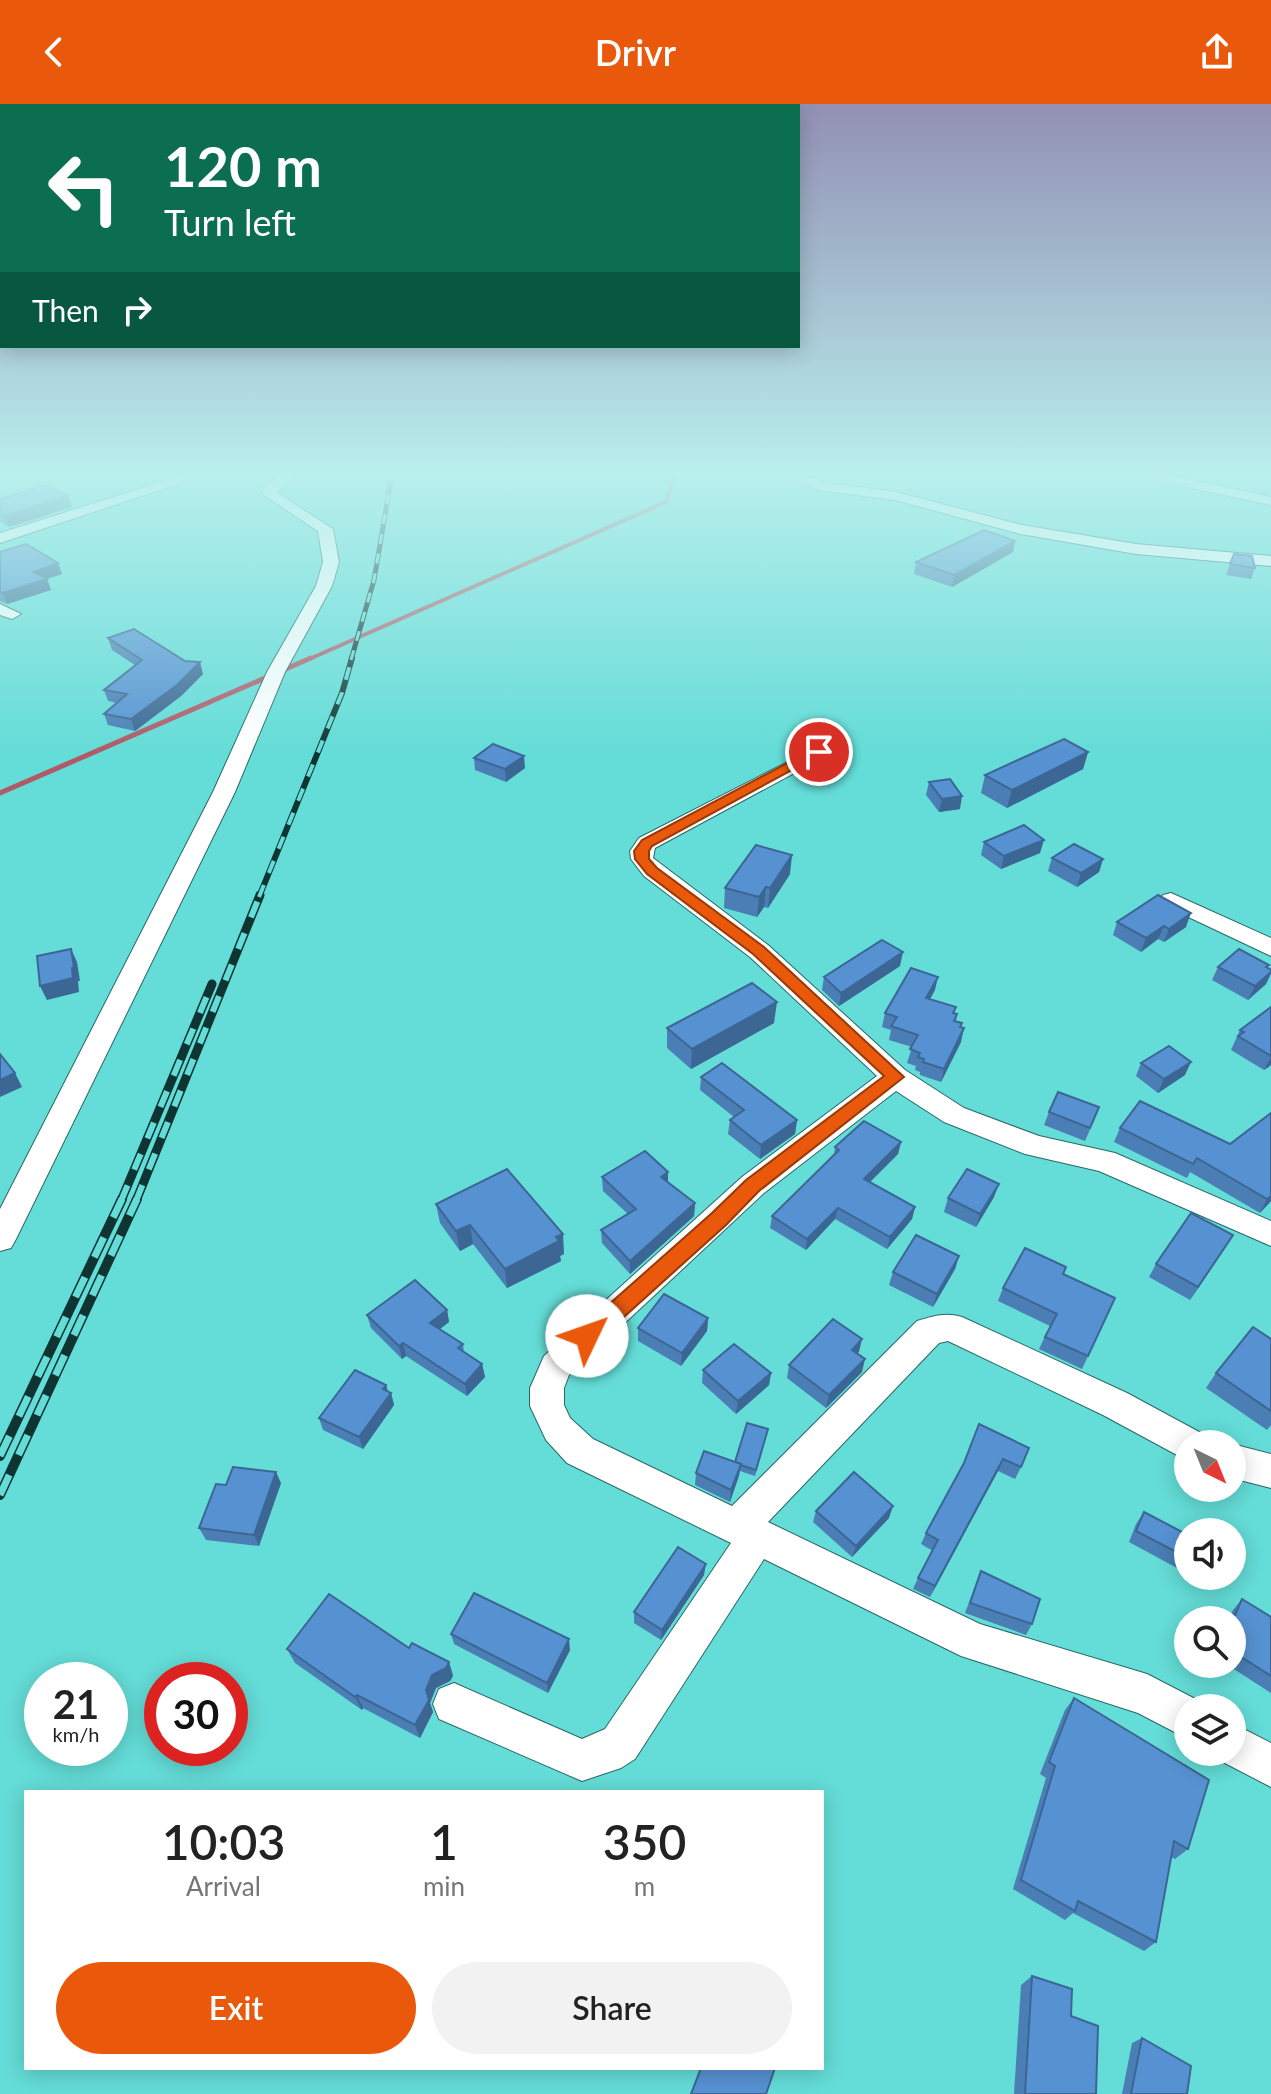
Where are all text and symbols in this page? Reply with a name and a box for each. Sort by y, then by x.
icon: back [32,30,76,74]
text: Drivr [595,30,676,74]
icon: share [1195,30,1239,74]
text: 120 m [164,132,322,199]
icon: left [32,136,136,240]
text: Turn left [164,200,296,244]
icon: right [115,288,159,332]
text: Then [32,292,99,328]
pin [785,718,853,786]
icon: arrive [797,730,841,774]
position arrow [545,1294,629,1378]
north arrow [1174,1430,1246,1502]
map controls [1174,1430,1246,1766]
button: sound [1174,1518,1246,1590]
button: search [1174,1606,1246,1678]
speed limit sign: 30 [144,1662,248,1766]
text: 21 [53,1680,99,1728]
button: layers [1174,1694,1246,1766]
text: km/h [53,1722,99,1746]
text: 10:03 [162,1813,285,1870]
text: 1 [430,1813,458,1870]
text: 350 [603,1813,686,1870]
text: Arrival [186,1870,261,1902]
text: min [423,1870,465,1902]
text: m [634,1870,655,1902]
button: Exit [56,1962,416,2054]
button: Share [432,1962,792,2054]

